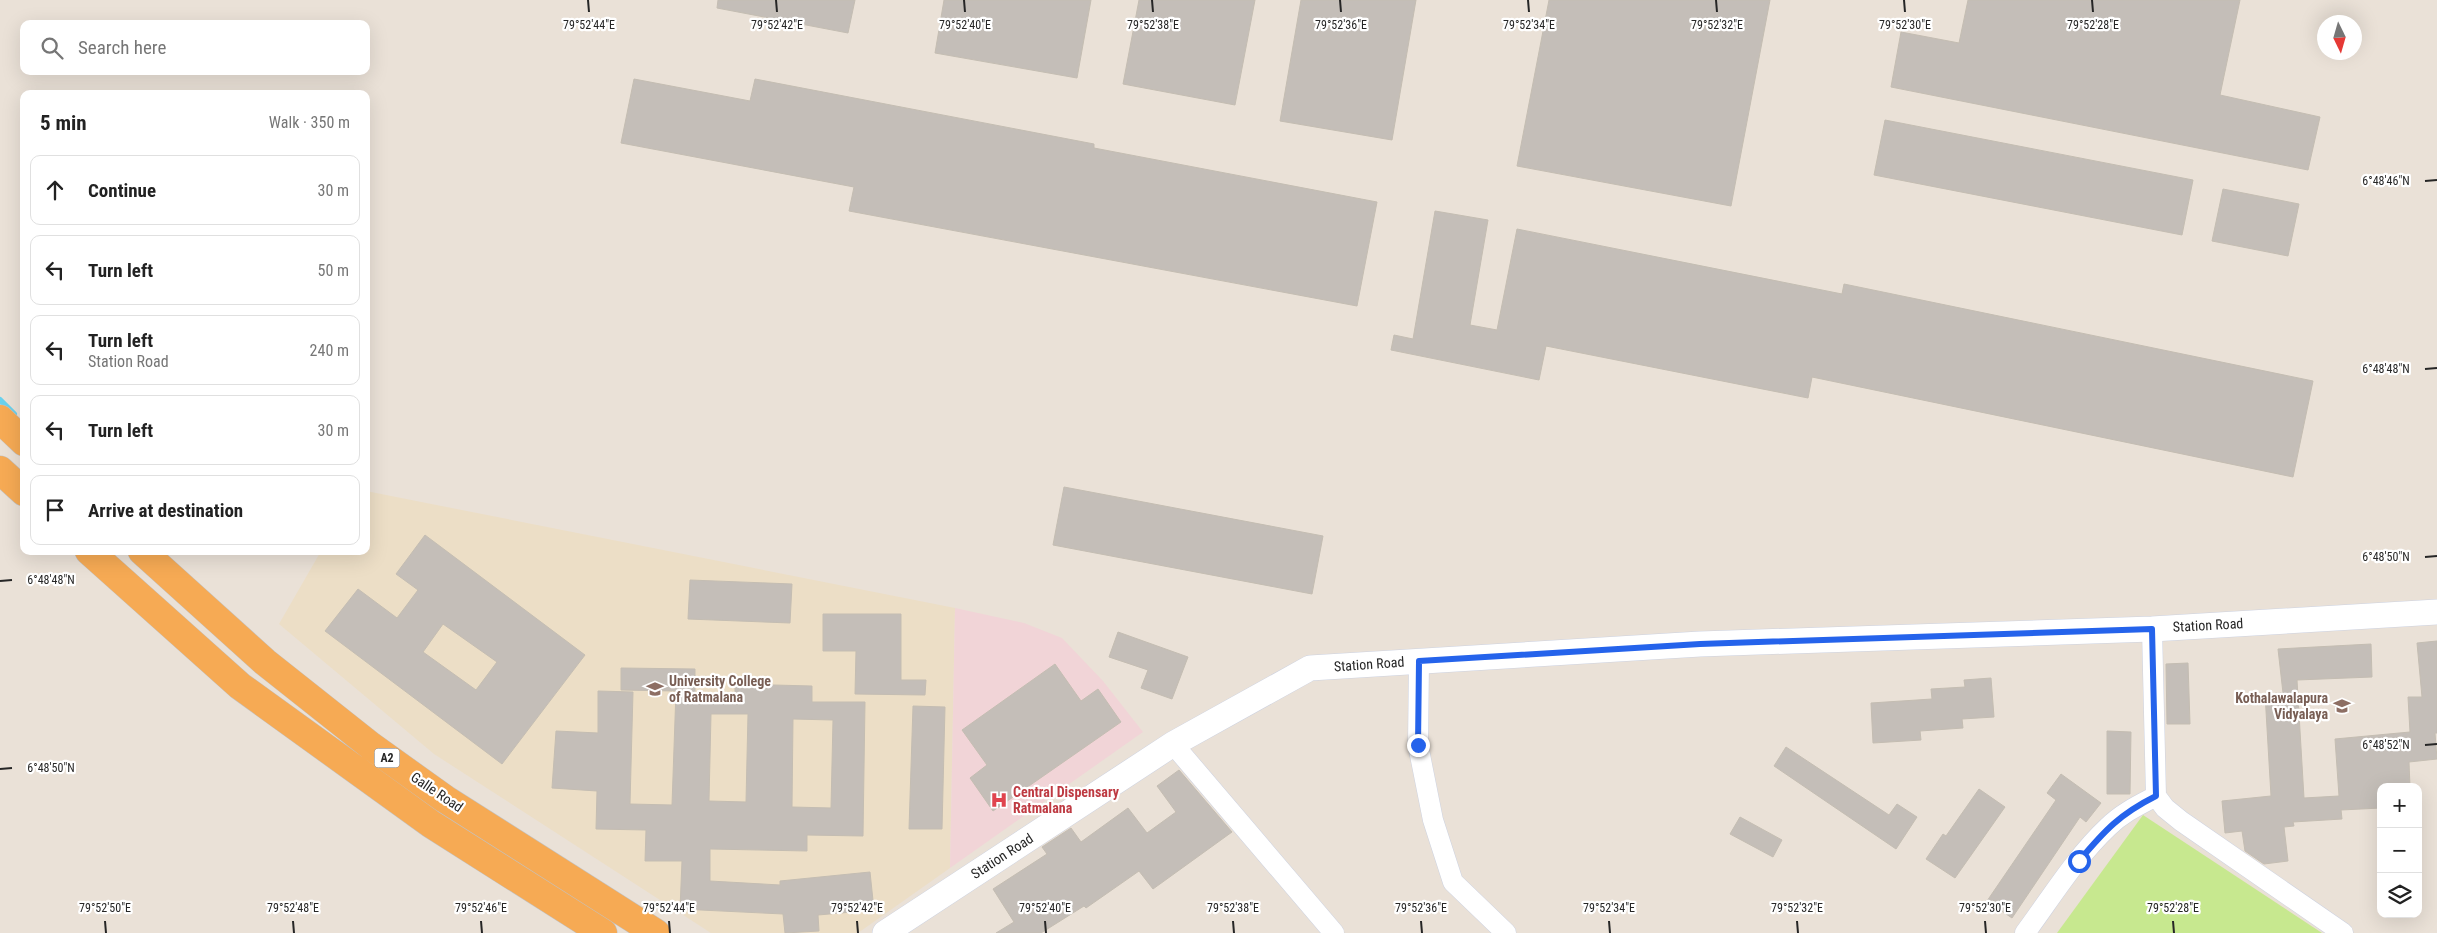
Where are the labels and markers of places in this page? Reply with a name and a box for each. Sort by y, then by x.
place label: University College of Ratmalana [669,673,771,705]
school or university icon: University College of Ratmalana [645,679,665,699]
place label: Kothalawalapura Vidyalaya [2235,690,2328,722]
school or university icon: Kothalawalapura Vidyalaya [2332,696,2352,716]
place label: Central Dispensary Ratmalana [1013,784,1120,816]
hospital icon: Central Dispensary Ratmalana [989,790,1009,810]

